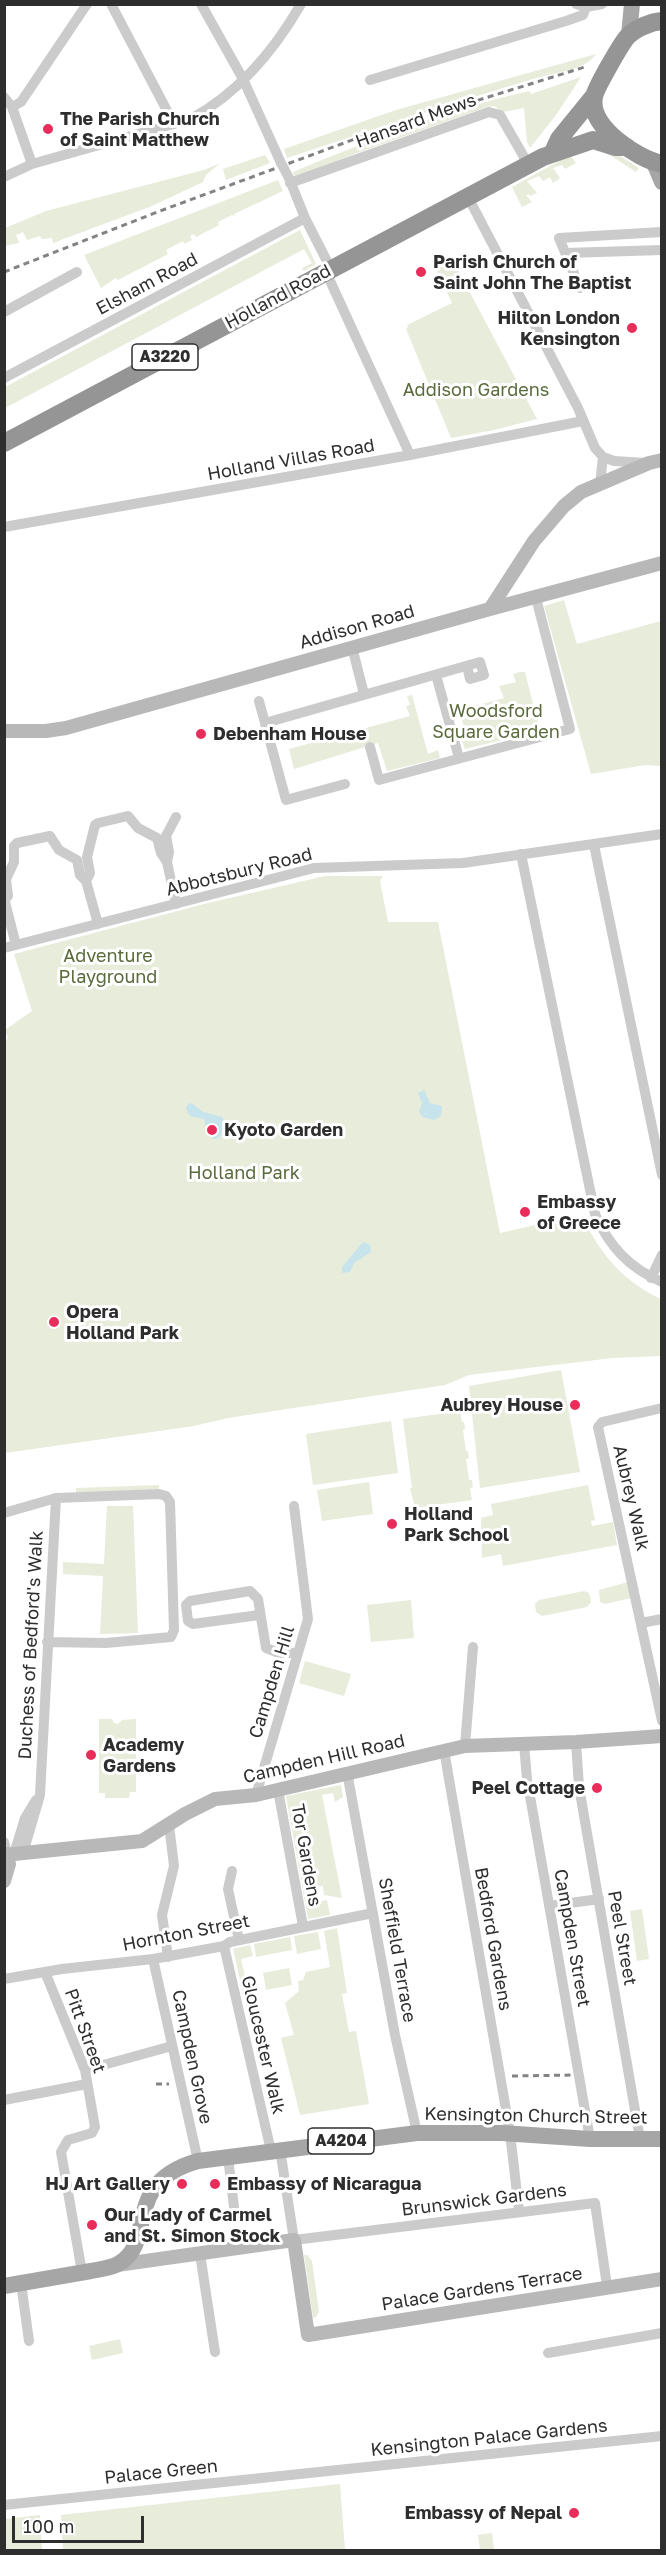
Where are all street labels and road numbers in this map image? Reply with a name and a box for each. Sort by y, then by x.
street label: Hansard Mews [353,89,479,153]
street label: Elsham Road [92,248,202,320]
street label: Holland Road [221,260,335,334]
road number: A3220 [132,344,198,370]
street label: Holland Villas Road [206,435,376,485]
street label: Addison Road [297,600,417,654]
street label: Abbotsbury Road [164,843,314,901]
street label: Aubrey Walk [608,1443,654,1553]
street label: Duchess of Bedford's Walk [14,1530,48,1760]
street label: Campden Hill [245,1623,299,1741]
street label: Campden Hill Road [241,1730,407,1788]
street label: Tor Gardens [286,1802,326,1908]
street label: Bedford Gardens [470,1866,516,2012]
street label: Campden Street [549,1867,595,2009]
street label: Sheffield Terrace [374,1876,420,2024]
street label: Peel Street [603,1889,641,1987]
street label: Hornton Street [121,1910,251,1956]
street label: Gloucester Walk [237,1974,289,2116]
street label: Pitt Street [60,1986,110,2076]
street label: Campden Grove [167,1988,217,2126]
street label: Kensington Church Street [424,2103,648,2129]
road number: A4204 [308,2128,374,2154]
street label: Brunswick Gardens [400,2179,568,2221]
street label: Palace Gardens Terrace [380,2262,584,2316]
street label: Kensington Palace Gardens [370,2415,608,2461]
street label: Palace Green [103,2455,219,2489]

